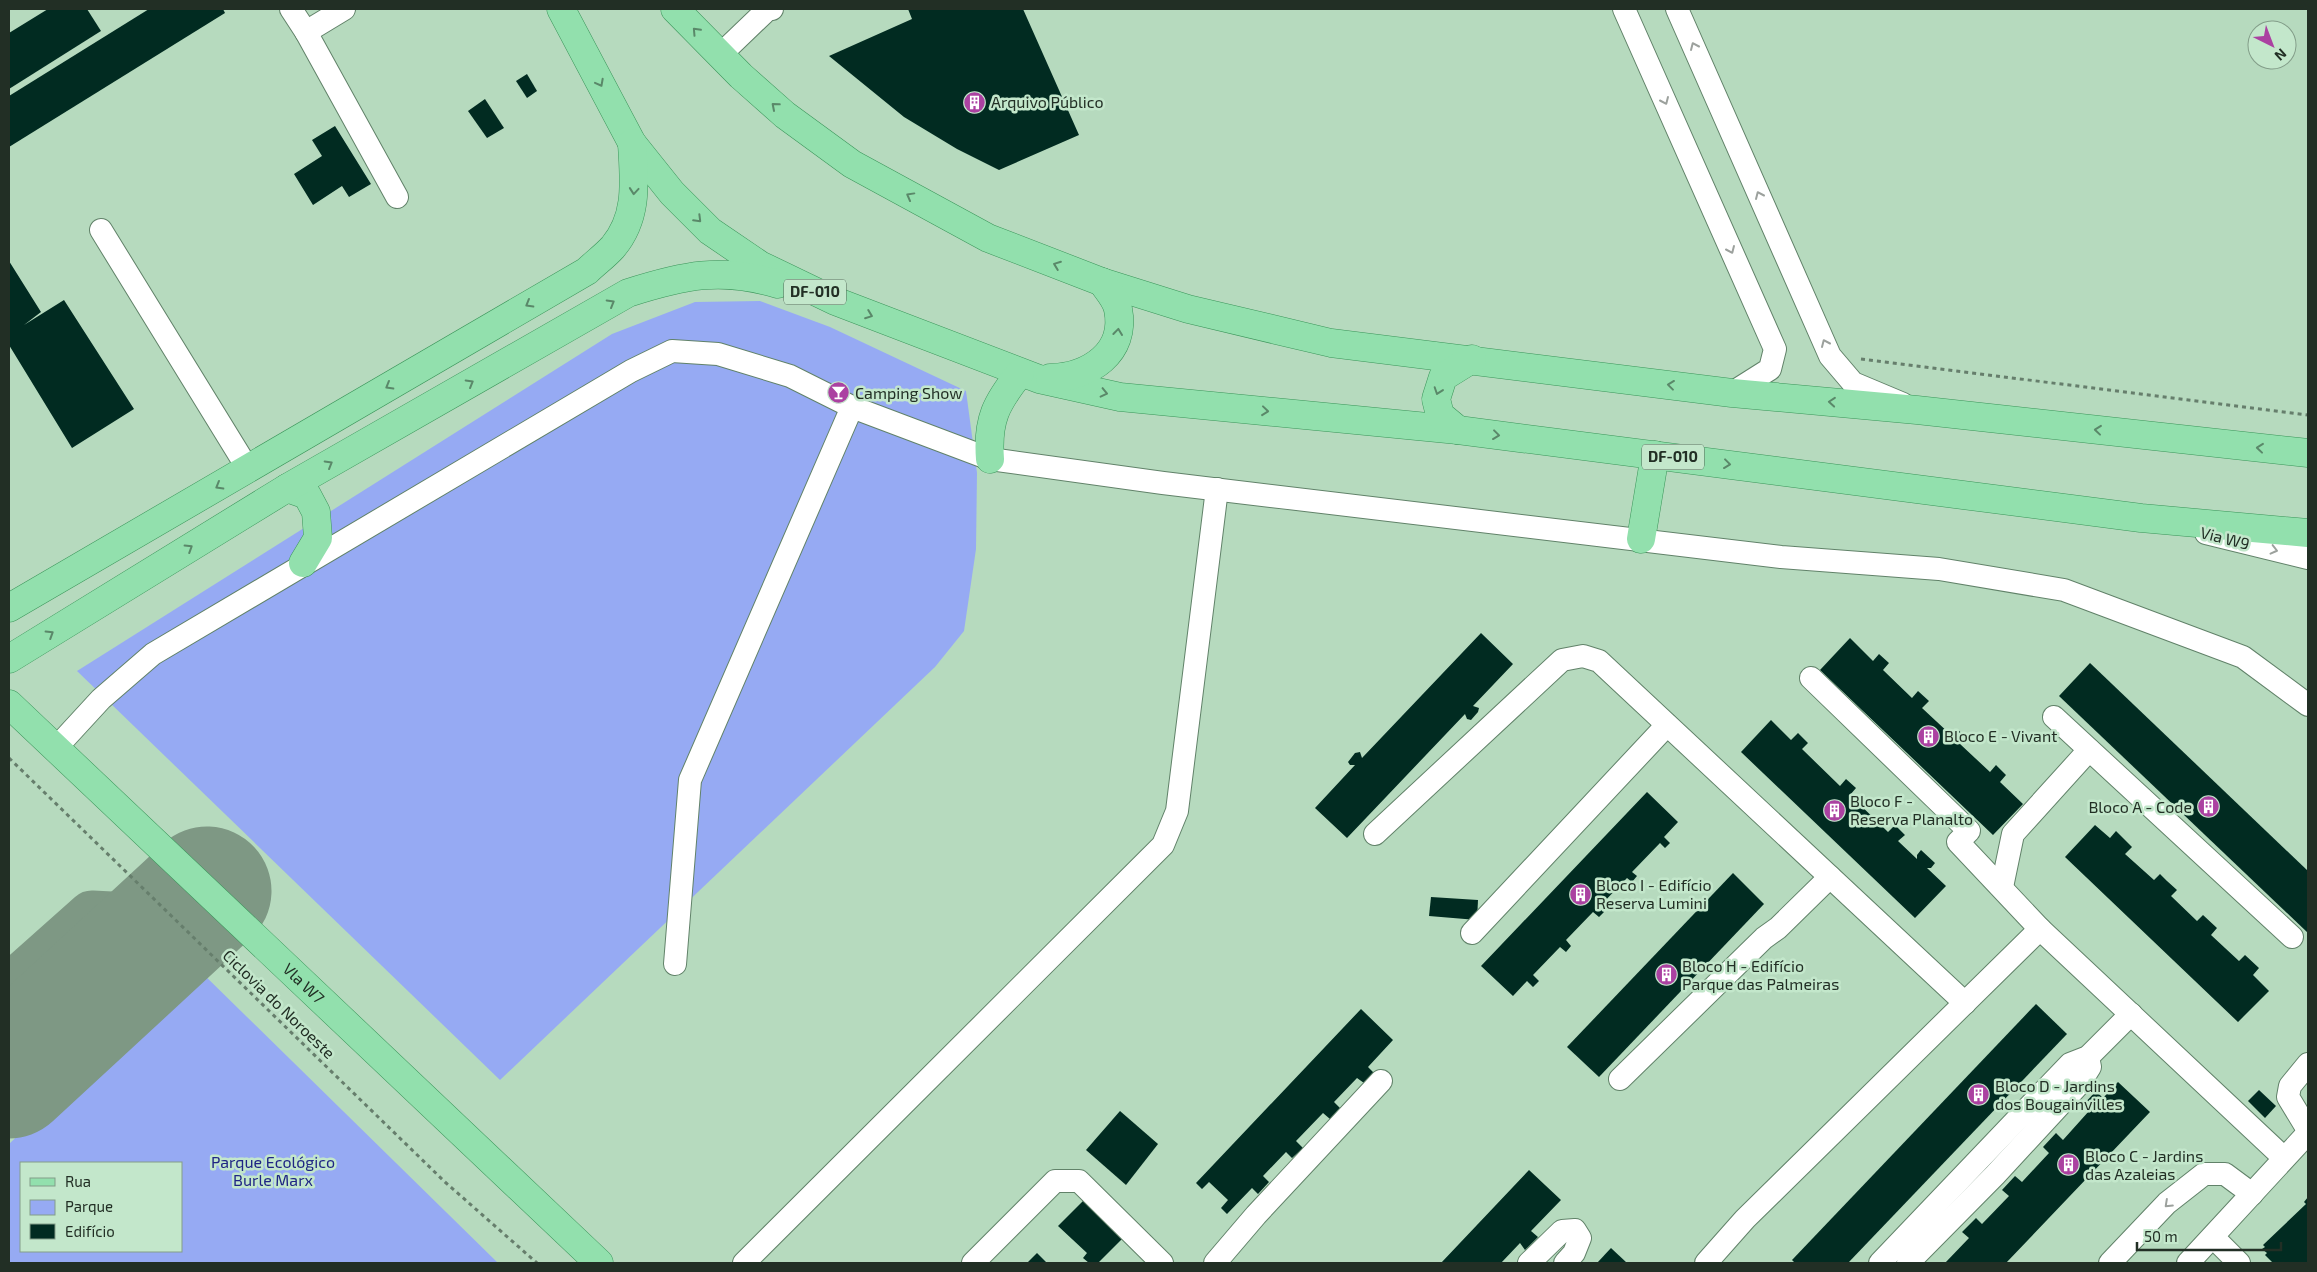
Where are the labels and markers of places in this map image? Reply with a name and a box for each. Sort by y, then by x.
building icon: Arquivo Público [963,90,987,114]
place label: Arquivo Público [991,92,1104,111]
bar icon: Camping Show [827,381,851,405]
place label: Camping Show [855,383,962,402]
building icon: Bloco E - Vivant [1916,724,1940,748]
place label: Bloco E - Vivant [1944,726,2057,745]
place label: Bloco F - Reserva Planalto [1850,791,1973,828]
building icon: Bloco A - Code [2196,795,2220,819]
place label: Bloco A - Code [2088,797,2192,816]
building icon: Bloco F - Reserva Planalto [1822,798,1846,822]
place label: Bloco I - Edifício Reserva Lumini [1596,875,1712,912]
building icon: Bloco I - Edifício Reserva Lumini [1568,882,1592,906]
place label: Bloco H - Edifício Parque das Palmeiras [1682,956,1839,993]
building icon: Bloco H - Edifício Parque das Palmeiras [1654,963,1678,987]
place label: Bloco D - Jardins dos Bougainvilles [1995,1076,2123,1113]
building icon: Bloco D - Jardins dos Bougainvilles [1967,1083,1991,1107]
place label: Bloco C - Jardins das Azaleias [2085,1146,2203,1183]
building icon: Bloco C - Jardins das Azaleias [2057,1153,2081,1177]

